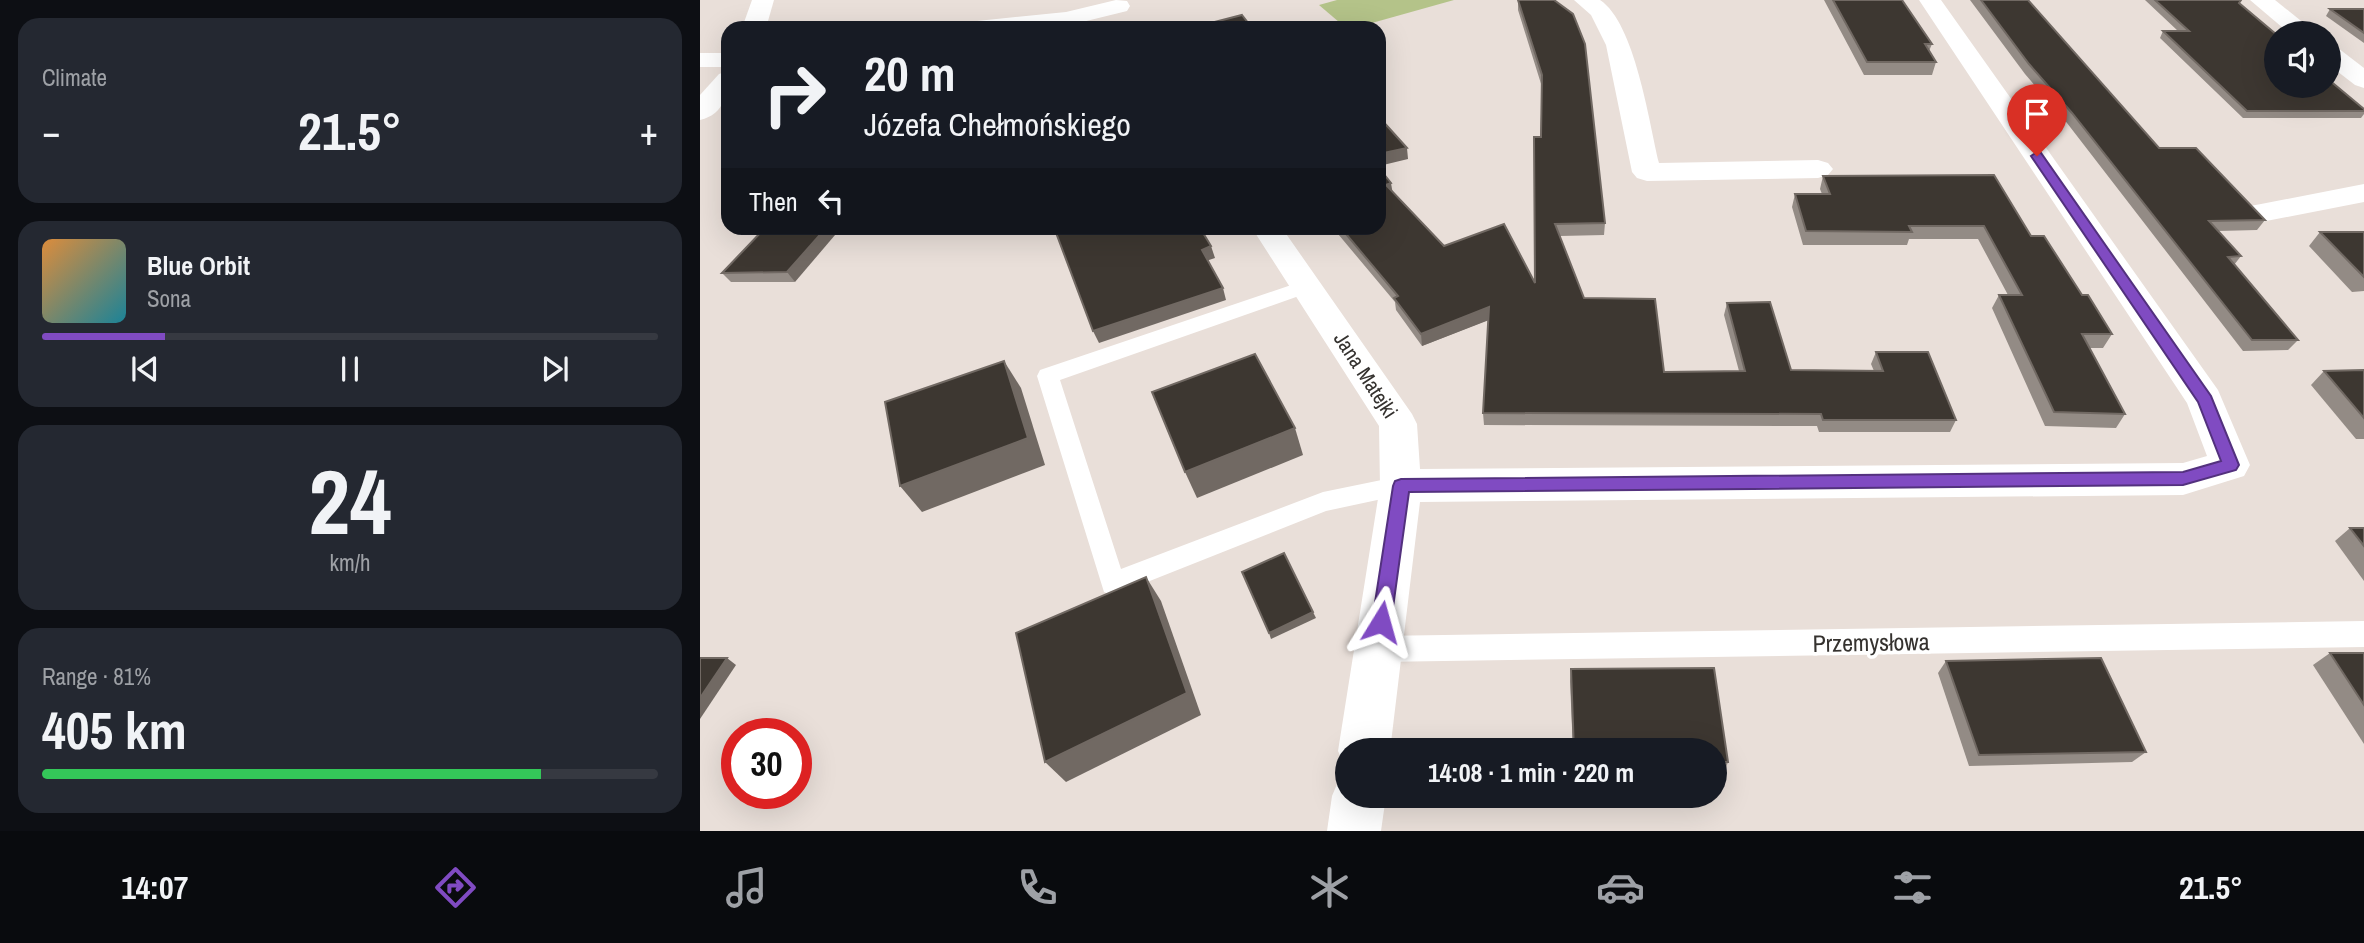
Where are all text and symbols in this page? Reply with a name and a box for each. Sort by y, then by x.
map controls [2264,21,2341,98]
button: sound [2264,21,2341,98]
text: 20 m [864,40,956,106]
icon: right [749,49,840,140]
text: Climate [42,62,107,93]
pin [2007,84,2067,156]
icon: arrive [2018,95,2056,133]
text: 21.5° [298,96,402,166]
text: Józefa Chełmońskiego [864,103,1131,146]
text: − [42,106,60,157]
text: + [640,106,658,157]
icon: left [812,182,850,220]
text: Then [749,184,798,219]
text: Blue Orbit [147,248,250,283]
text: Sona [147,283,191,314]
street label: Jana Matejki [1327,326,1405,424]
icon: previous [126,350,164,388]
icon: pause [331,350,369,388]
icon: next [536,350,574,388]
text: 24 [309,440,392,562]
text: km/h [330,547,370,578]
position arrow [1344,585,1418,659]
street label: Przemysłowa [1812,625,1930,659]
text: Range · 81% [42,661,151,692]
text: 405 km [42,695,187,765]
speed limit sign: 30 [721,718,812,809]
text: 14:08 · 1 min · 220 m [1428,755,1634,790]
icon: directions [431,863,480,912]
icon: music [722,863,771,912]
icon: phone [1013,863,1062,912]
icon: climate [1305,863,1354,912]
icon: car [1596,863,1645,912]
icon: filters [1888,863,1937,912]
text: 14:07 [121,866,188,909]
text: 21.5° [2179,866,2243,909]

